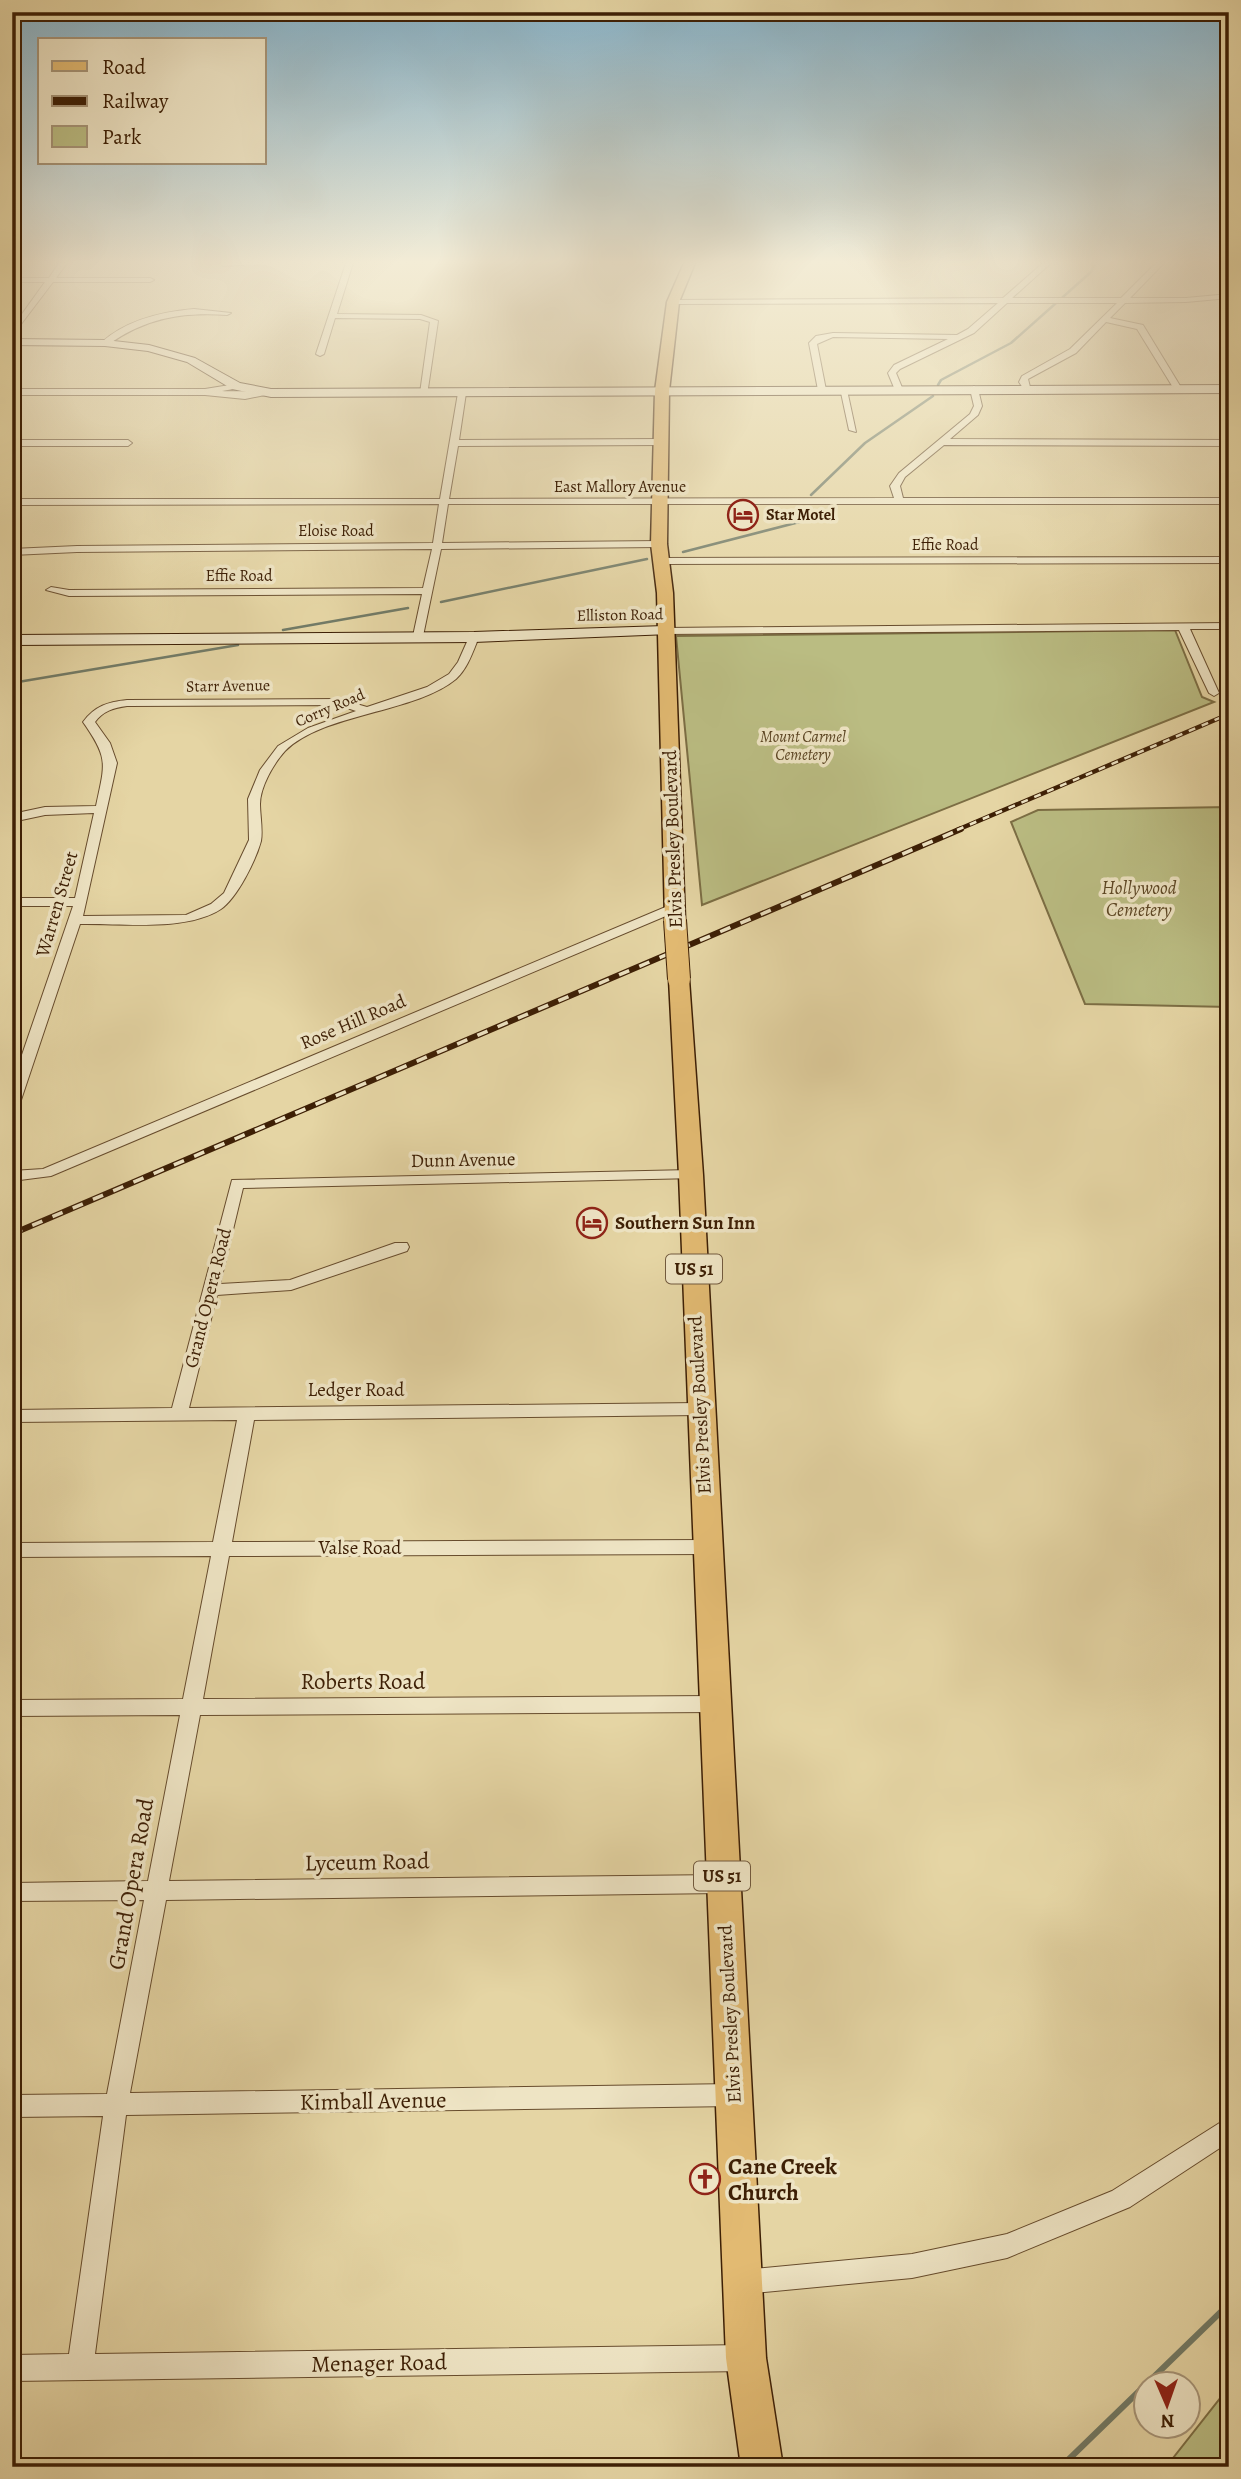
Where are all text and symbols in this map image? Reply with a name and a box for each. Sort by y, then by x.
legend [38,38,266,164]
text: Road [102,53,146,81]
text: Railway [102,87,169,115]
text: Park [102,123,142,151]
street label: East Mallory Avenue [554,476,686,498]
hotel icon: Star Motel [726,498,760,532]
place label: Star Motel [766,504,836,526]
street label: Eloise Road [298,520,374,542]
street label: Effie Road [912,534,979,556]
street label: Effie Road [206,565,273,587]
street label: Elliston Road [576,603,664,627]
street label: Starr Avenue [186,674,270,698]
street label: Corry Road [292,683,369,733]
park label: Mount Carmel Cemetery [760,726,846,766]
street label: Elvis Presley Boulevard [657,749,689,929]
street label: Warren Street [29,848,84,961]
park label: Hollywood Cemetery [1101,875,1177,923]
street label: Rose Hill Road [296,988,411,1056]
street label: Dunn Avenue [410,1146,516,1174]
hotel icon: Southern Sun Inn [575,1206,609,1240]
place label: Southern Sun Inn [615,1210,755,1236]
street label: Grand Opera Road [178,1224,238,1371]
road number: US 51 [666,1254,722,1284]
street label: Elvis Presley Boulevard [682,1314,718,1495]
street label: Ledger Road [308,1377,405,1403]
street label: Valse Road [317,1535,402,1561]
street label: Roberts Road [301,1666,426,1697]
street label: Grand Opera Road [101,1795,161,1972]
street label: Lyceum Road [304,1845,430,1879]
road number: US 51 [694,1862,750,1890]
street label: Elvis Presley Boulevard [712,1923,748,2104]
street label: Kimball Avenue [299,2084,447,2118]
place label: Cane Creek Church [728,2151,837,2208]
church icon: Cane Creek Church [688,2162,722,2196]
street label: Menager Road [311,2346,448,2380]
north arrow [1132,2370,1202,2440]
text: N [1160,2408,1175,2434]

